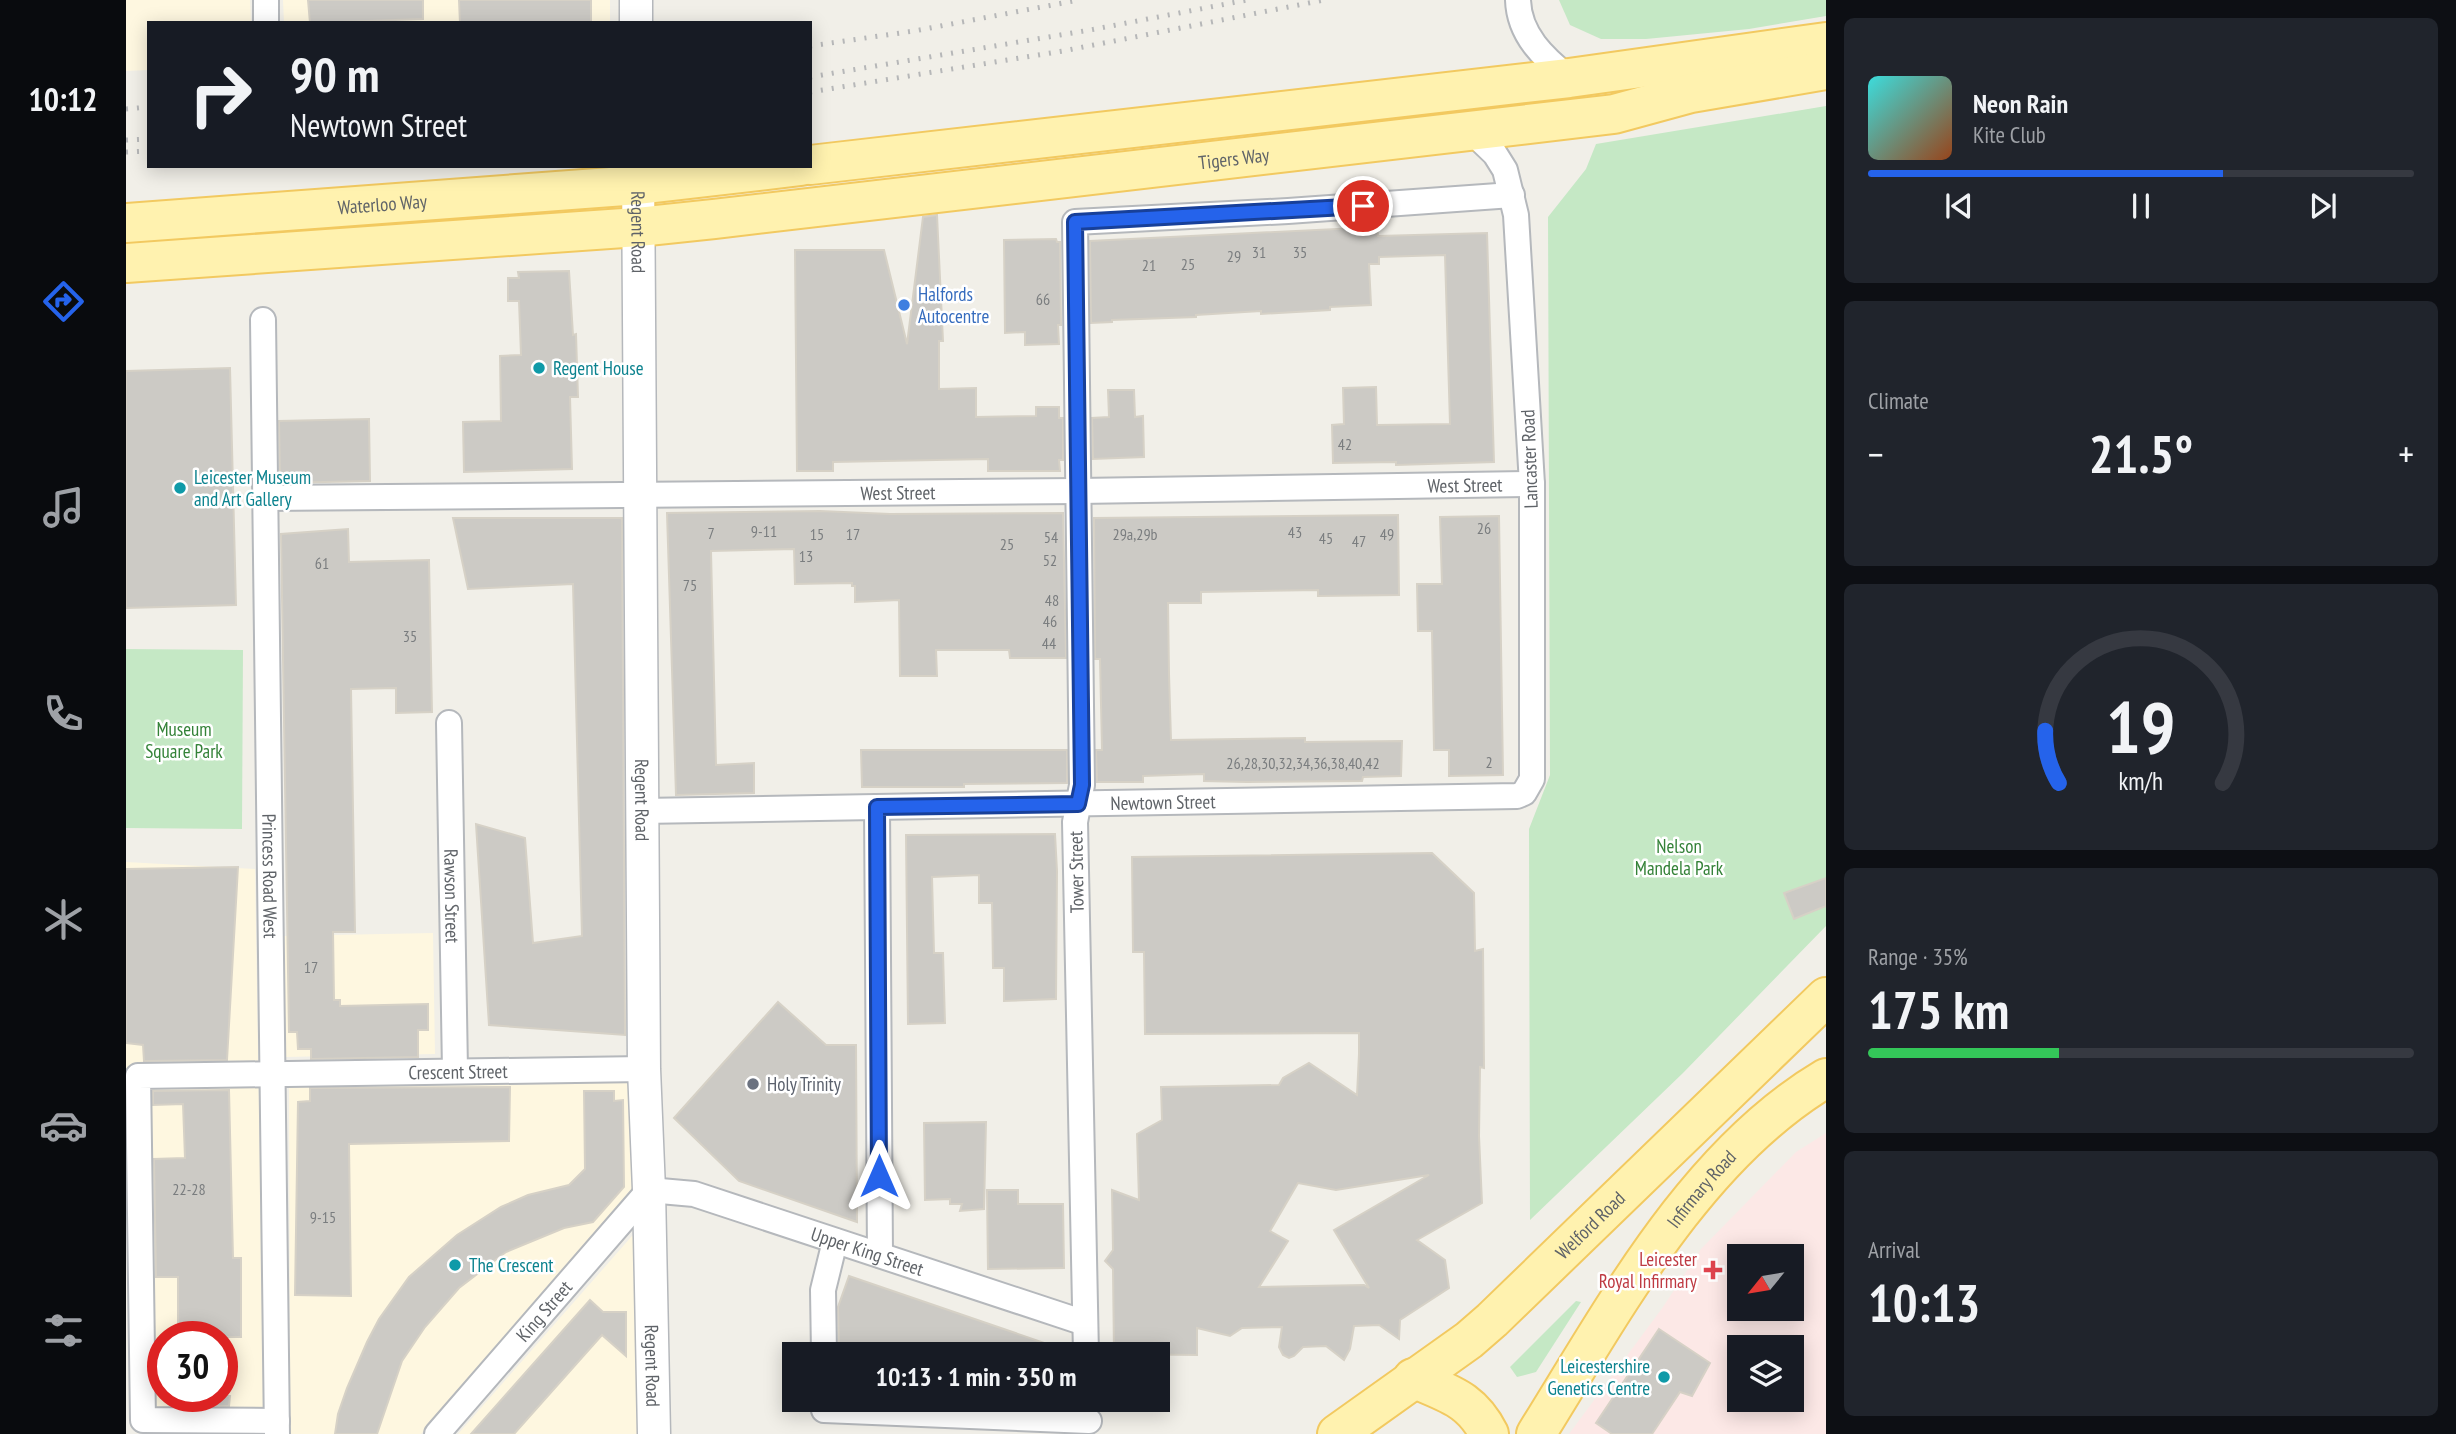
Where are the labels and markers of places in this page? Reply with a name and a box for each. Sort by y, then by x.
pin [1333,176,1393,236]
place label: Halfords Autocentre [918,282,990,328]
marker: Halfords Autocentre [896,297,912,313]
place label: Regent House [553,356,644,380]
marker: Regent House [531,360,547,376]
place label: Leicester Museum and Art Gallery [194,465,311,511]
marker: Leicester Museum and Art Gallery [172,480,188,496]
place label: Holy Trinity [767,1072,842,1096]
marker: Holy Trinity [745,1076,761,1092]
place label: Leicester Royal Infirmary [1599,1247,1698,1293]
place label: The Crescent [469,1253,554,1277]
marker: The Crescent [447,1257,463,1273]
marker: Leicester Royal Infirmary [1703,1260,1723,1280]
place label: Leicestershire Genetics Centre [1547,1354,1650,1400]
marker: Leicestershire Genetics Centre [1656,1369,1672,1385]

